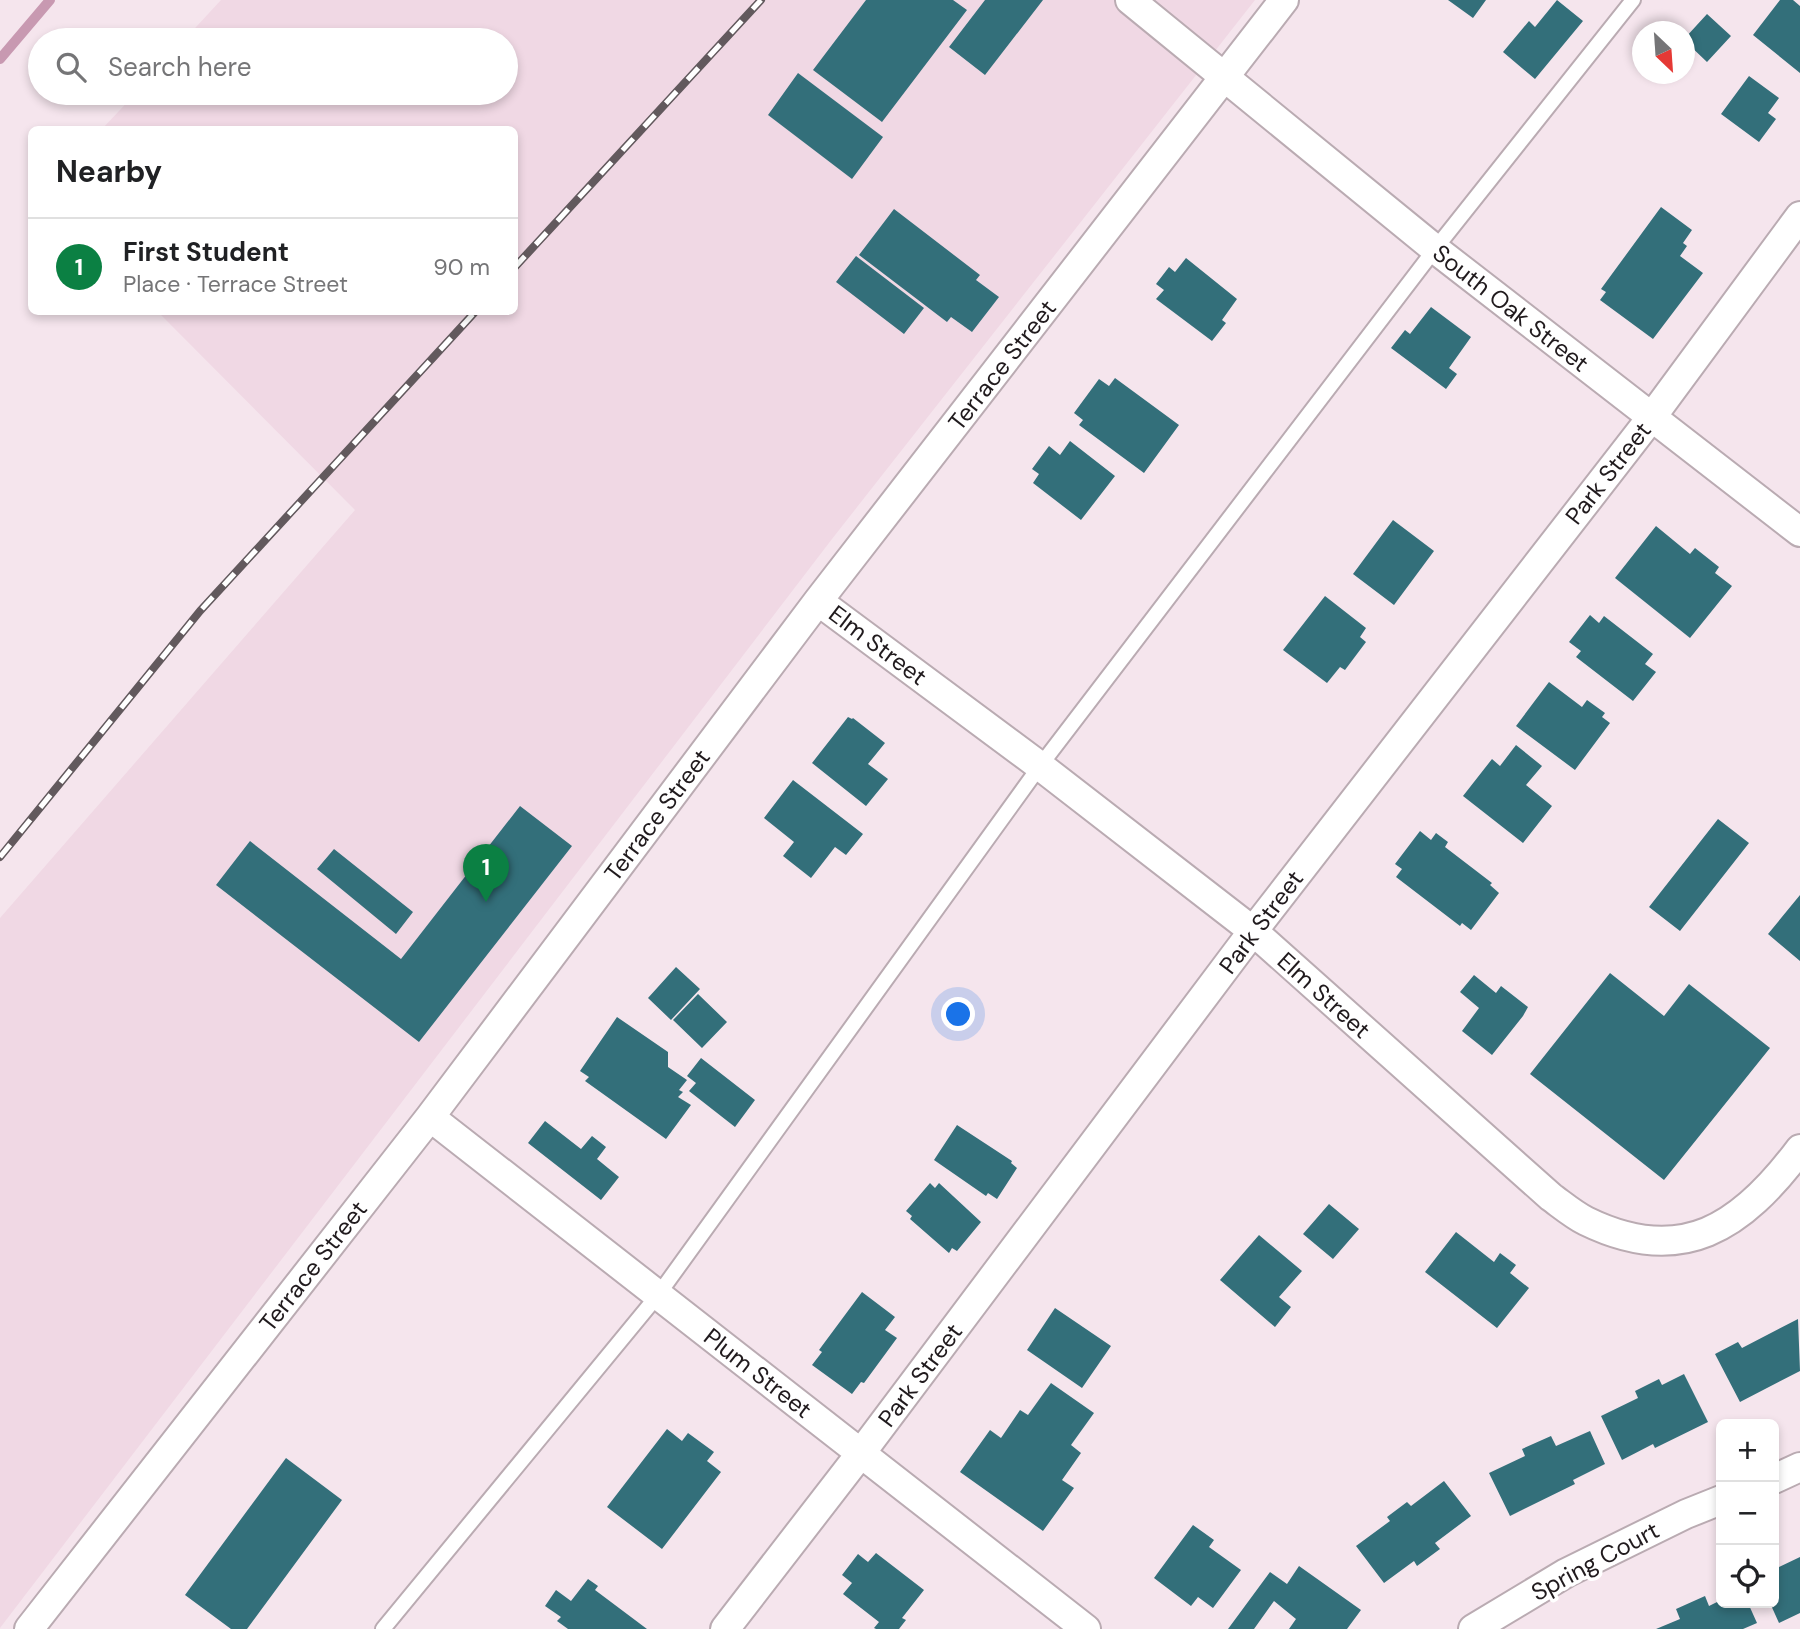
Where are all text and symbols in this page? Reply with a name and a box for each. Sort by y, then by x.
north arrow [1632,21,1695,84]
search box [28,28,518,105]
icon: search [52,48,90,86]
text: Search here [108,50,251,84]
text: Nearby [56,152,162,191]
text: First Student [123,235,289,269]
street label: South Oak Street [1427,237,1595,379]
text: 1 [75,252,83,282]
text: 90 m [433,252,490,282]
text: Place · Terrace Street [123,269,348,299]
street label: Terrace Street [941,293,1063,437]
street label: Park Street [1558,415,1658,531]
street label: Elm Street [823,598,933,692]
street label: Terrace Street [597,743,717,887]
pin: 1 [463,844,509,902]
street label: Park Street [1212,864,1310,980]
street label: Elm Street [1271,945,1377,1045]
your location [941,997,975,1031]
street label: Terrace Street [252,1194,374,1338]
street label: Park Street [871,1317,969,1433]
street label: Plum Street [698,1321,818,1425]
map controls [1716,1419,1779,1608]
button: + [1716,1419,1779,1482]
button: − [1716,1482,1779,1545]
street label: Spring Court [1526,1514,1664,1608]
button: locate [1716,1545,1779,1608]

